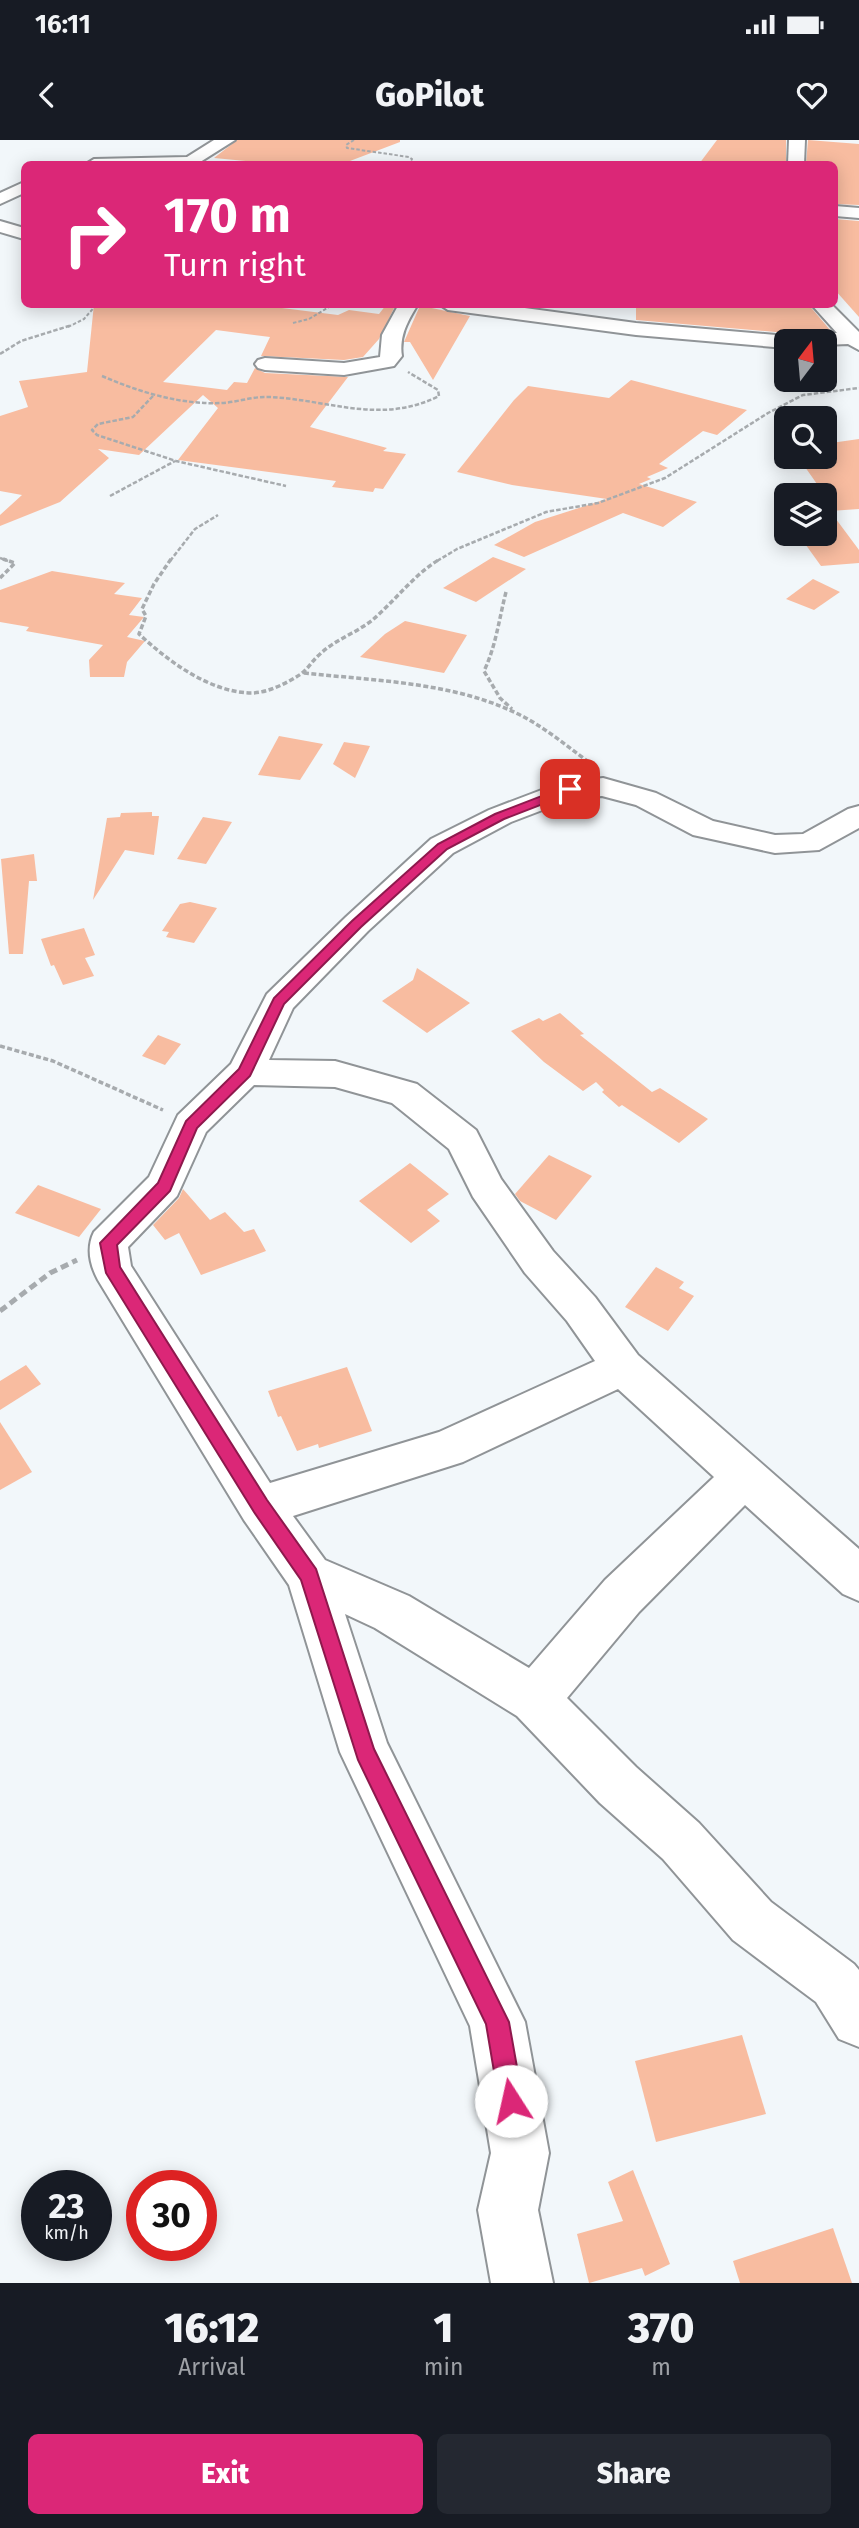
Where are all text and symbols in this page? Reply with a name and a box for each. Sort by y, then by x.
text: 16:11 [35,9,91,40]
icon: back [28,76,66,114]
text: GoPilot [375,76,484,114]
icon: heart [793,76,831,114]
text: 170 m [164,186,291,245]
icon: right [49,189,140,280]
text: Turn right [164,246,306,284]
north arrow [774,329,836,392]
map controls [774,329,837,546]
button: search [774,406,837,469]
button: layers [774,483,837,546]
pin [540,759,600,819]
icon: arrive [551,770,589,808]
position arrow [474,2064,548,2138]
speed limit sign: 30 [126,2170,217,2261]
text: 23 [48,2185,85,2227]
text: km/h [44,2222,89,2244]
text: 16:12 [165,2303,259,2353]
text: 1 [434,2303,453,2353]
text: 370 [628,2303,694,2353]
text: Arrival [178,2353,246,2381]
text: min [424,2353,463,2381]
text: m [651,2353,671,2381]
button: Exit [28,2434,423,2514]
button: Share [437,2434,831,2514]

